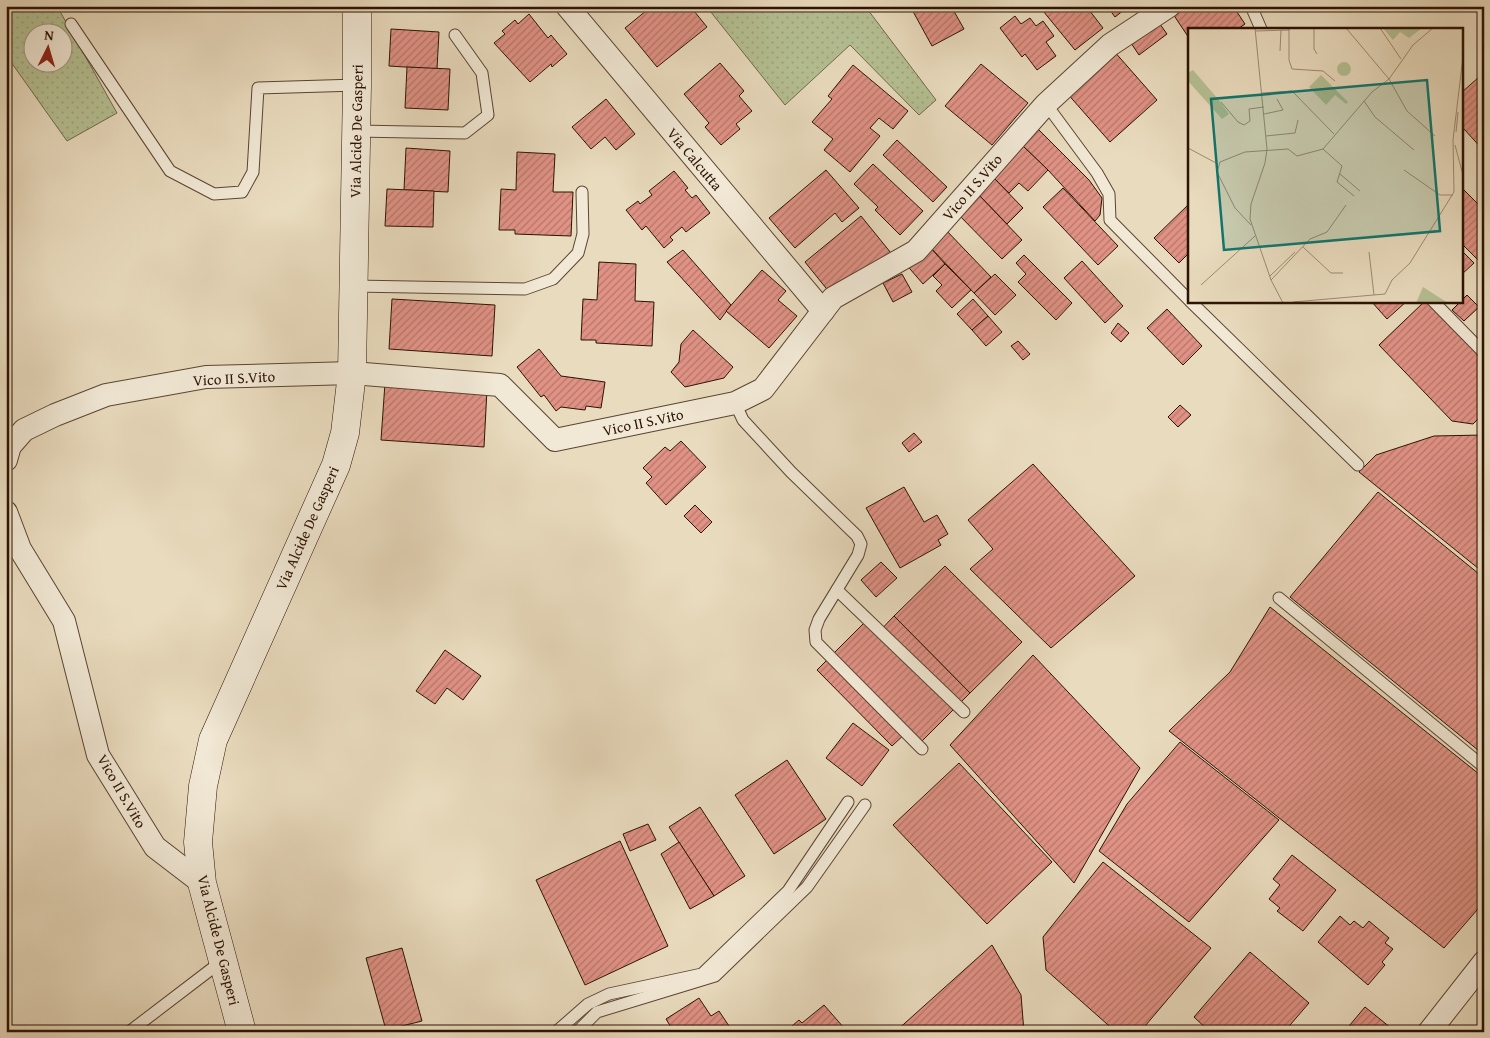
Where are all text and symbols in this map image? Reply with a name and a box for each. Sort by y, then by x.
north arrow [22,22,72,72]
text: N [44,25,55,45]
inset map [1188,28,1462,302]
street label: Via Alcide De Gasperi [344,64,368,198]
street label: Via Calcutta [662,123,728,195]
street label: Vico II S.Vito [937,149,1007,225]
street label: Vico II S.Vito [192,365,276,391]
street label: Vico II S.Vito [601,403,686,441]
street label: Via Alcide De Gasperi [270,463,344,593]
street label: Vico II S.Vito [92,750,152,832]
street label: Via Alcide De Gasperi [193,873,245,1007]

